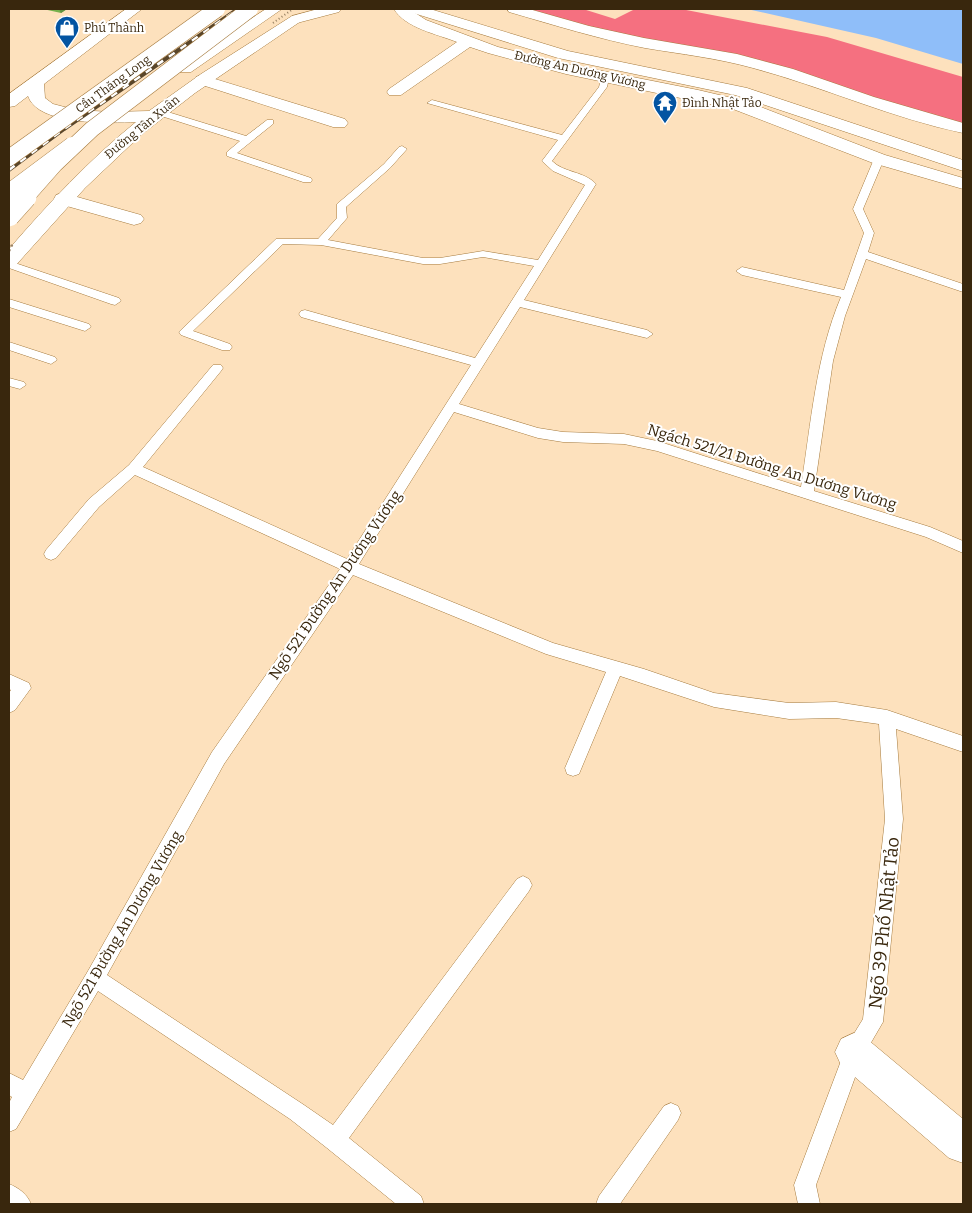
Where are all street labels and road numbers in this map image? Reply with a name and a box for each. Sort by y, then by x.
street label: Đường An Dương Vương [513,48,647,92]
street label: Cầu Thăng Long [72,51,153,116]
street label: Đường Tân Xuân [102,92,183,161]
street label: Ngách 521/21 Đường An Dương Vương [645,420,899,514]
street label: Ngõ 521 Đường An Dương Vương [265,487,405,683]
street label: Ngõ 521 Đường An Dương Vương [58,827,186,1031]
street label: Ngõ 39 Phố Nhật Tảo [864,836,904,1010]

